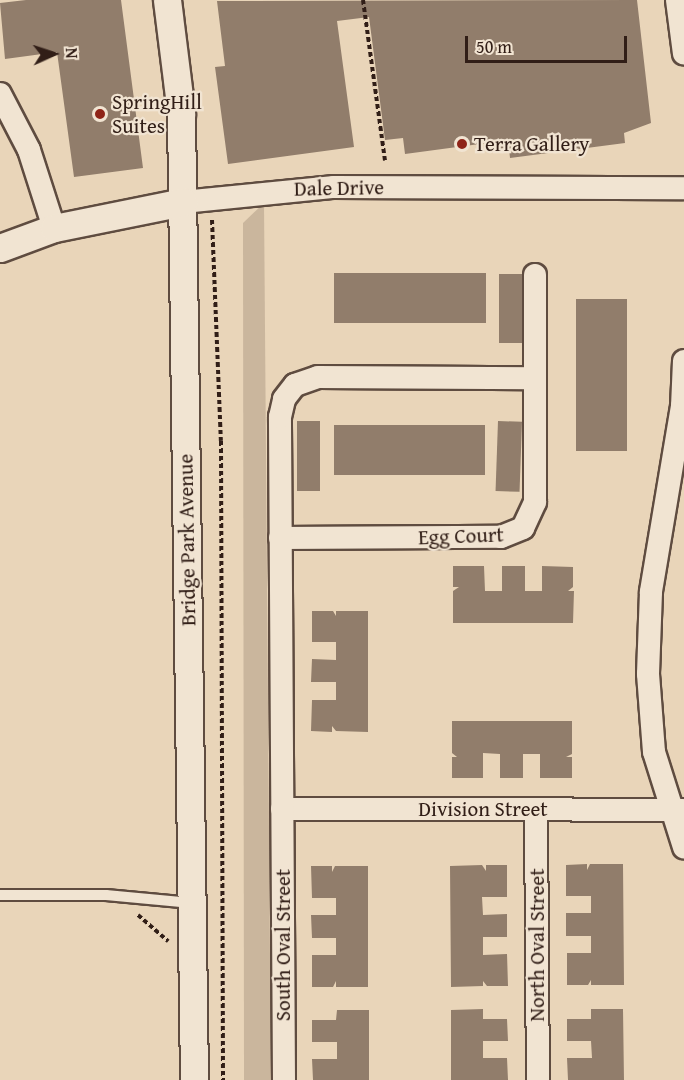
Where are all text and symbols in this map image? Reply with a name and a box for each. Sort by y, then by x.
north arrow [24,24,84,84]
scale bar [468,24,630,62]
text: 50 m [476,33,512,60]
text: N [60,47,84,59]
place label: SpringHill Suites [112,89,202,139]
marker: SpringHill Suites [93,107,107,121]
place label: Terra Gallery [474,131,590,157]
marker: Terra Gallery [455,137,469,151]
street label: Dale Drive [294,175,384,201]
street label: Bridge Park Avenue [173,454,201,626]
street label: Egg Court [418,522,504,550]
street label: Division Street [418,796,548,822]
street label: North Oval Street [524,868,550,1022]
street label: South Oval Street [270,869,296,1021]

